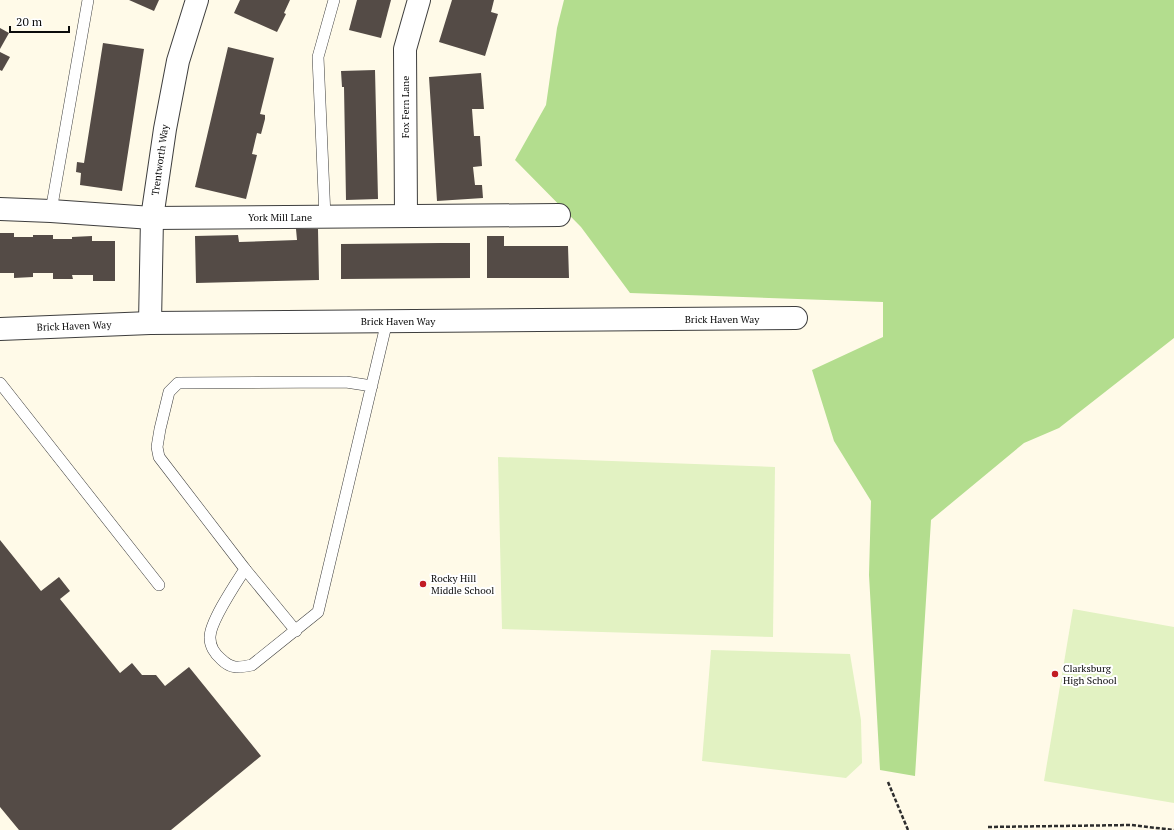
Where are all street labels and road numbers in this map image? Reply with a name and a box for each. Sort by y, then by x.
street label: Fox Fern Lane [399,76,412,138]
street label: Trentworth Way [149,123,172,196]
street label: York Mill Lane [248,211,312,224]
street label: Brick Haven Way [685,313,760,326]
street label: Brick Haven Way [361,315,436,328]
street label: Brick Haven Way [36,318,112,334]

